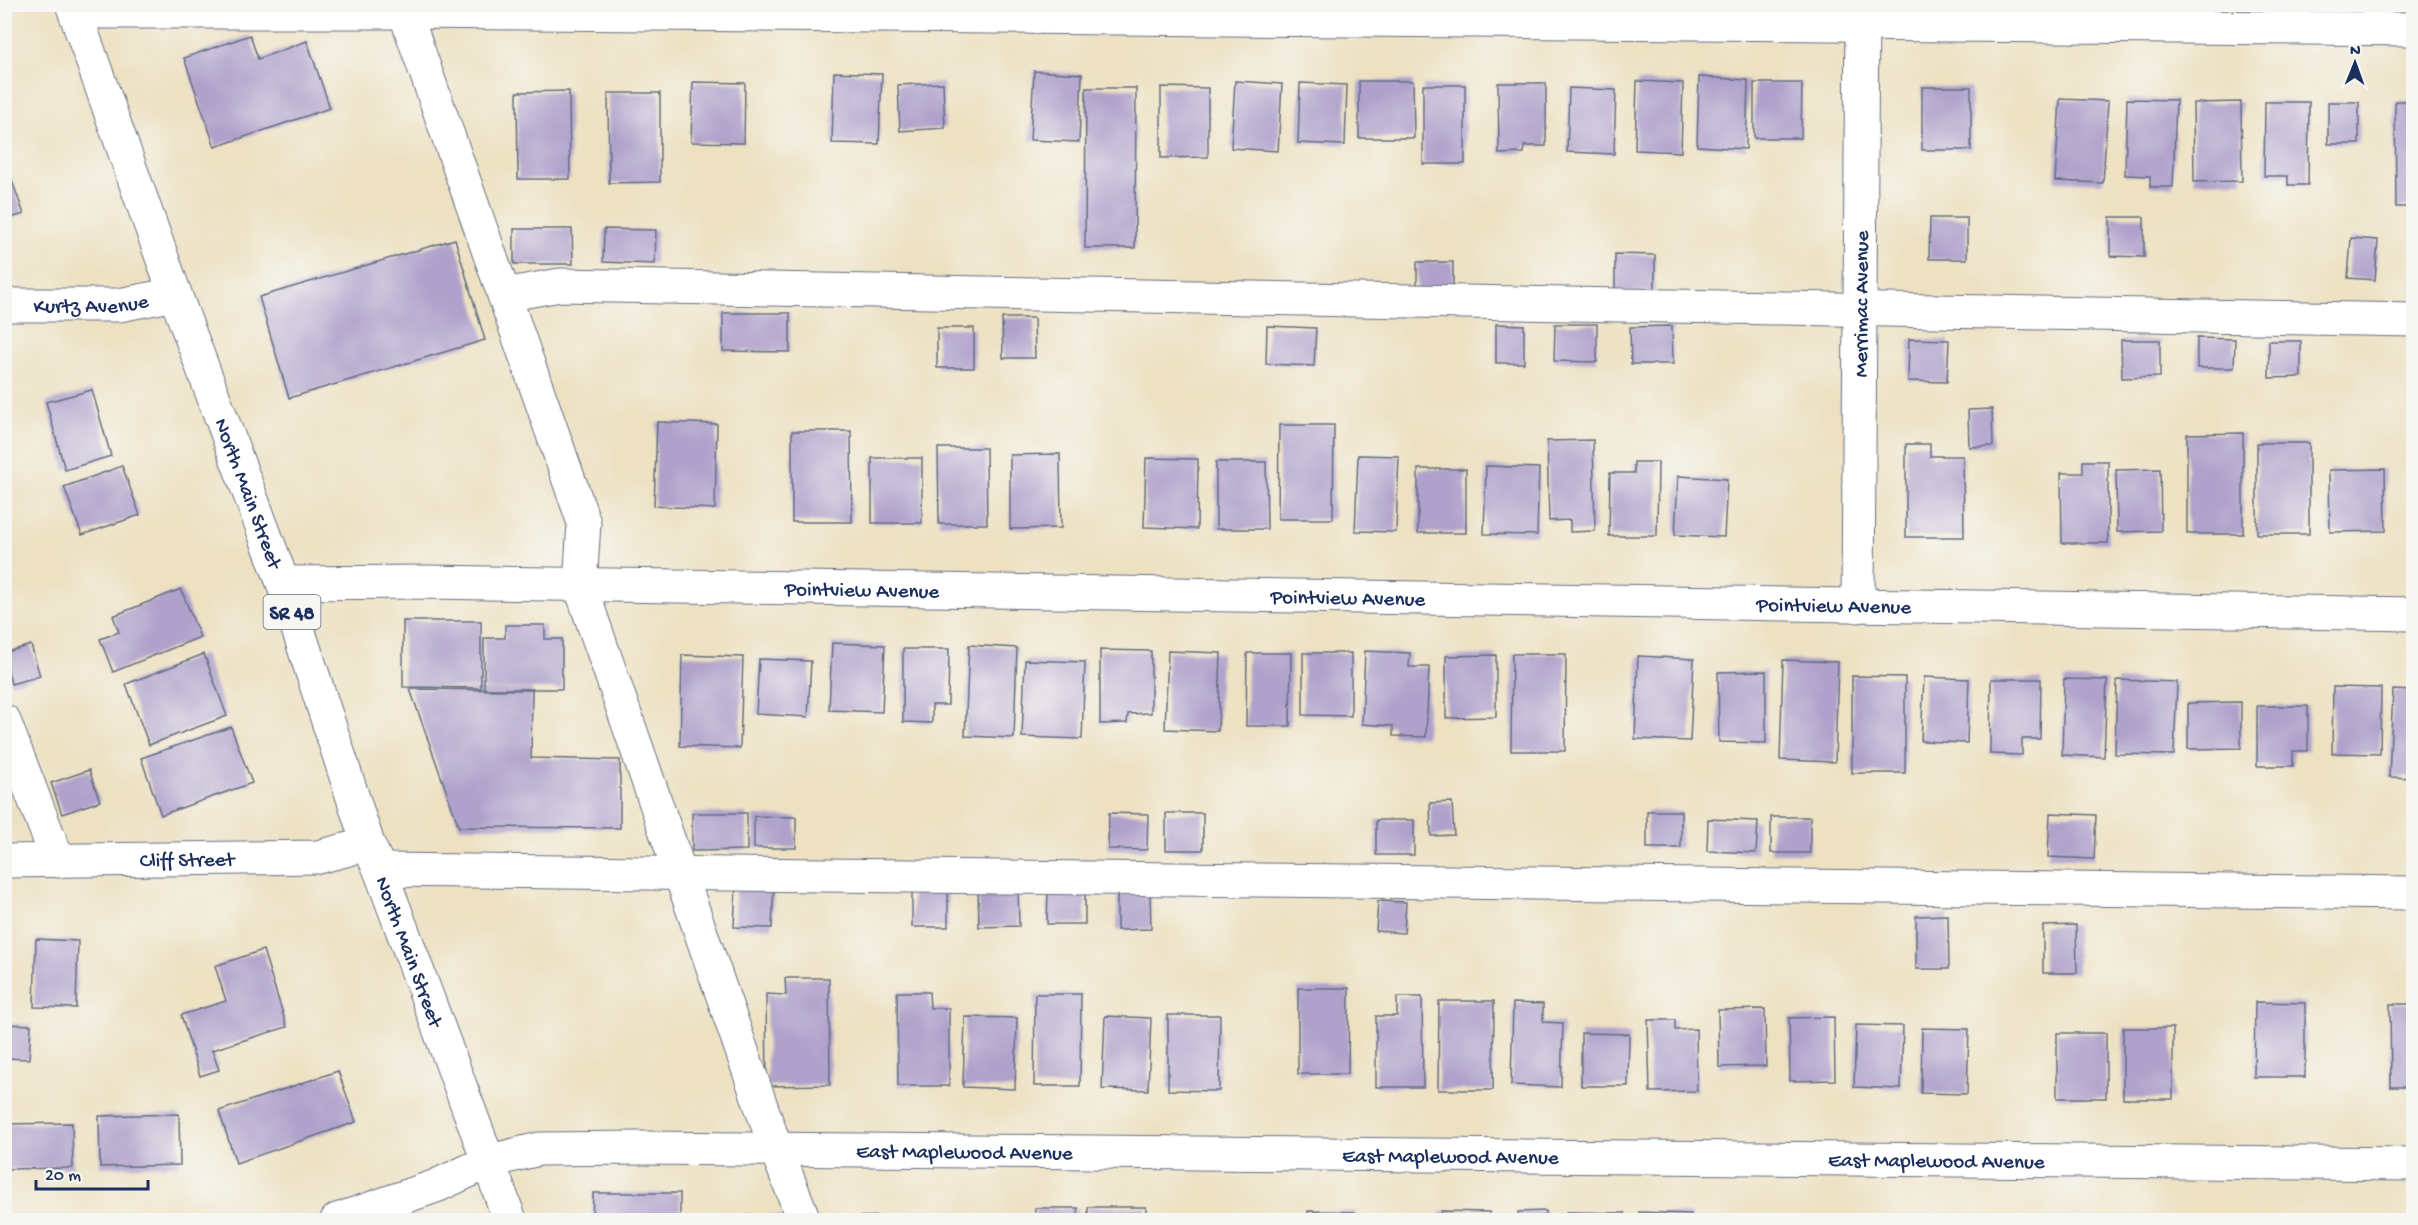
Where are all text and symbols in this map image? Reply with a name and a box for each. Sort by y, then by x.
north arrow [2325,33,2385,93]
text: N [2350,42,2361,61]
street label: Merrimac Avenue [1851,229,1877,377]
street label: Kurtz Avenue [34,290,152,321]
street label: North Main Street [207,415,286,575]
street label: Pointview Avenue [783,579,941,606]
street label: Pointview Avenue [1269,587,1427,614]
street label: Pointview Avenue [1755,594,1912,622]
road number: SR 48 [264,595,320,629]
street label: Cliff Street [140,849,237,875]
street label: North Main Street [368,874,447,1033]
street label: East Maplewood Avenue [856,1141,1074,1168]
street label: East Maplewood Avenue [1342,1145,1560,1172]
street label: East Maplewood Avenue [1828,1150,2046,1177]
scale bar [36,1153,148,1191]
text: 20 m [45,1166,81,1187]

